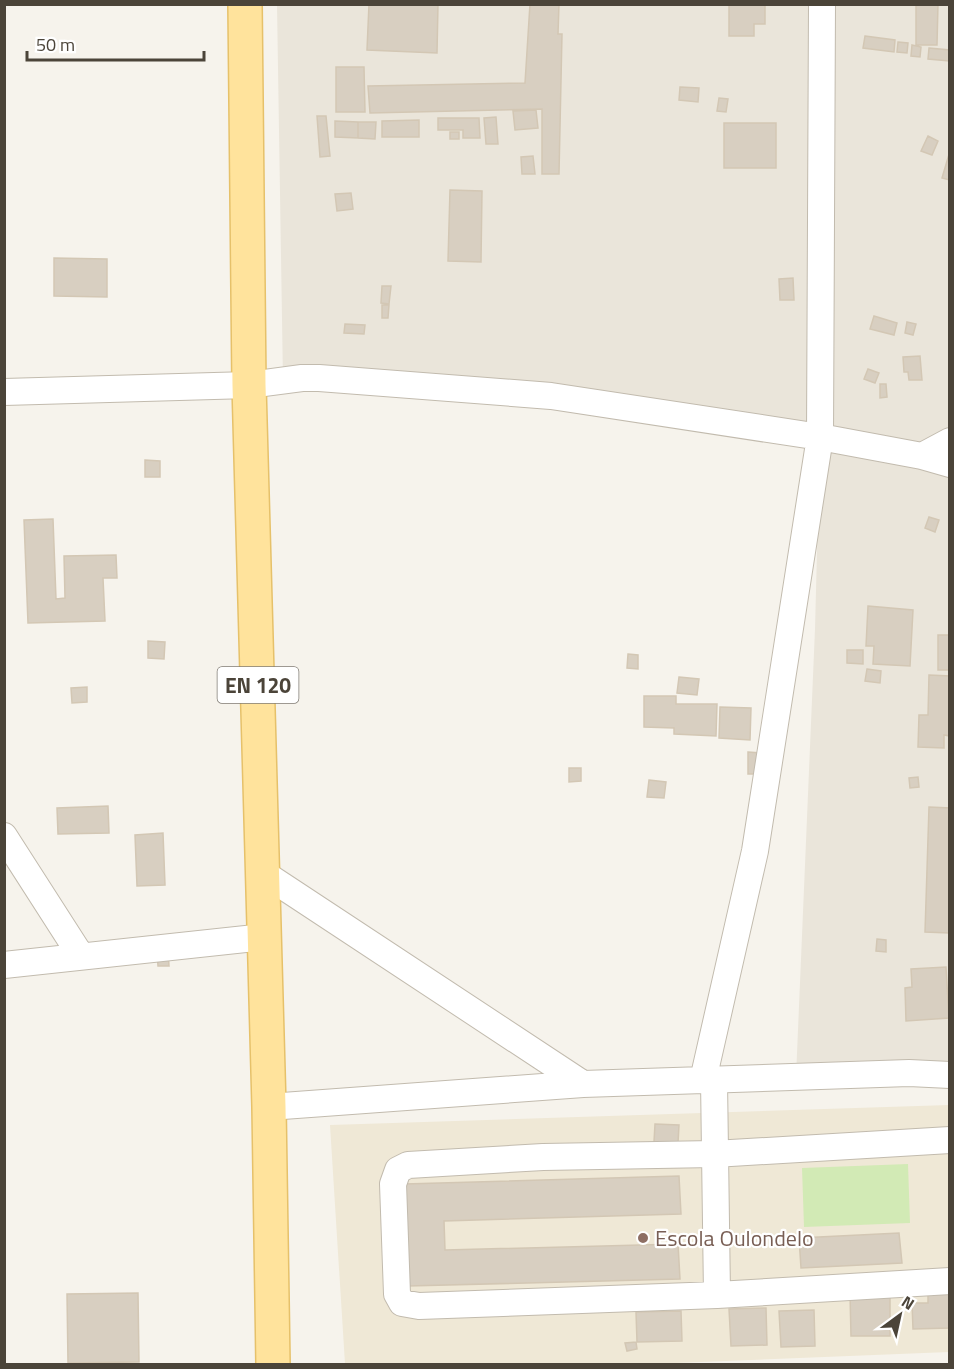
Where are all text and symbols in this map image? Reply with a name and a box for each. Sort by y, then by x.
scale bar [27,24,204,62]
text: 50 m [36,31,75,58]
road number: EN 120 [218,667,298,703]
place label: Escola Oulondelo [655,1221,814,1255]
marker: Escola Oulondelo [636,1231,650,1245]
north arrow [870,1285,930,1345]
text: N [897,1289,919,1316]

